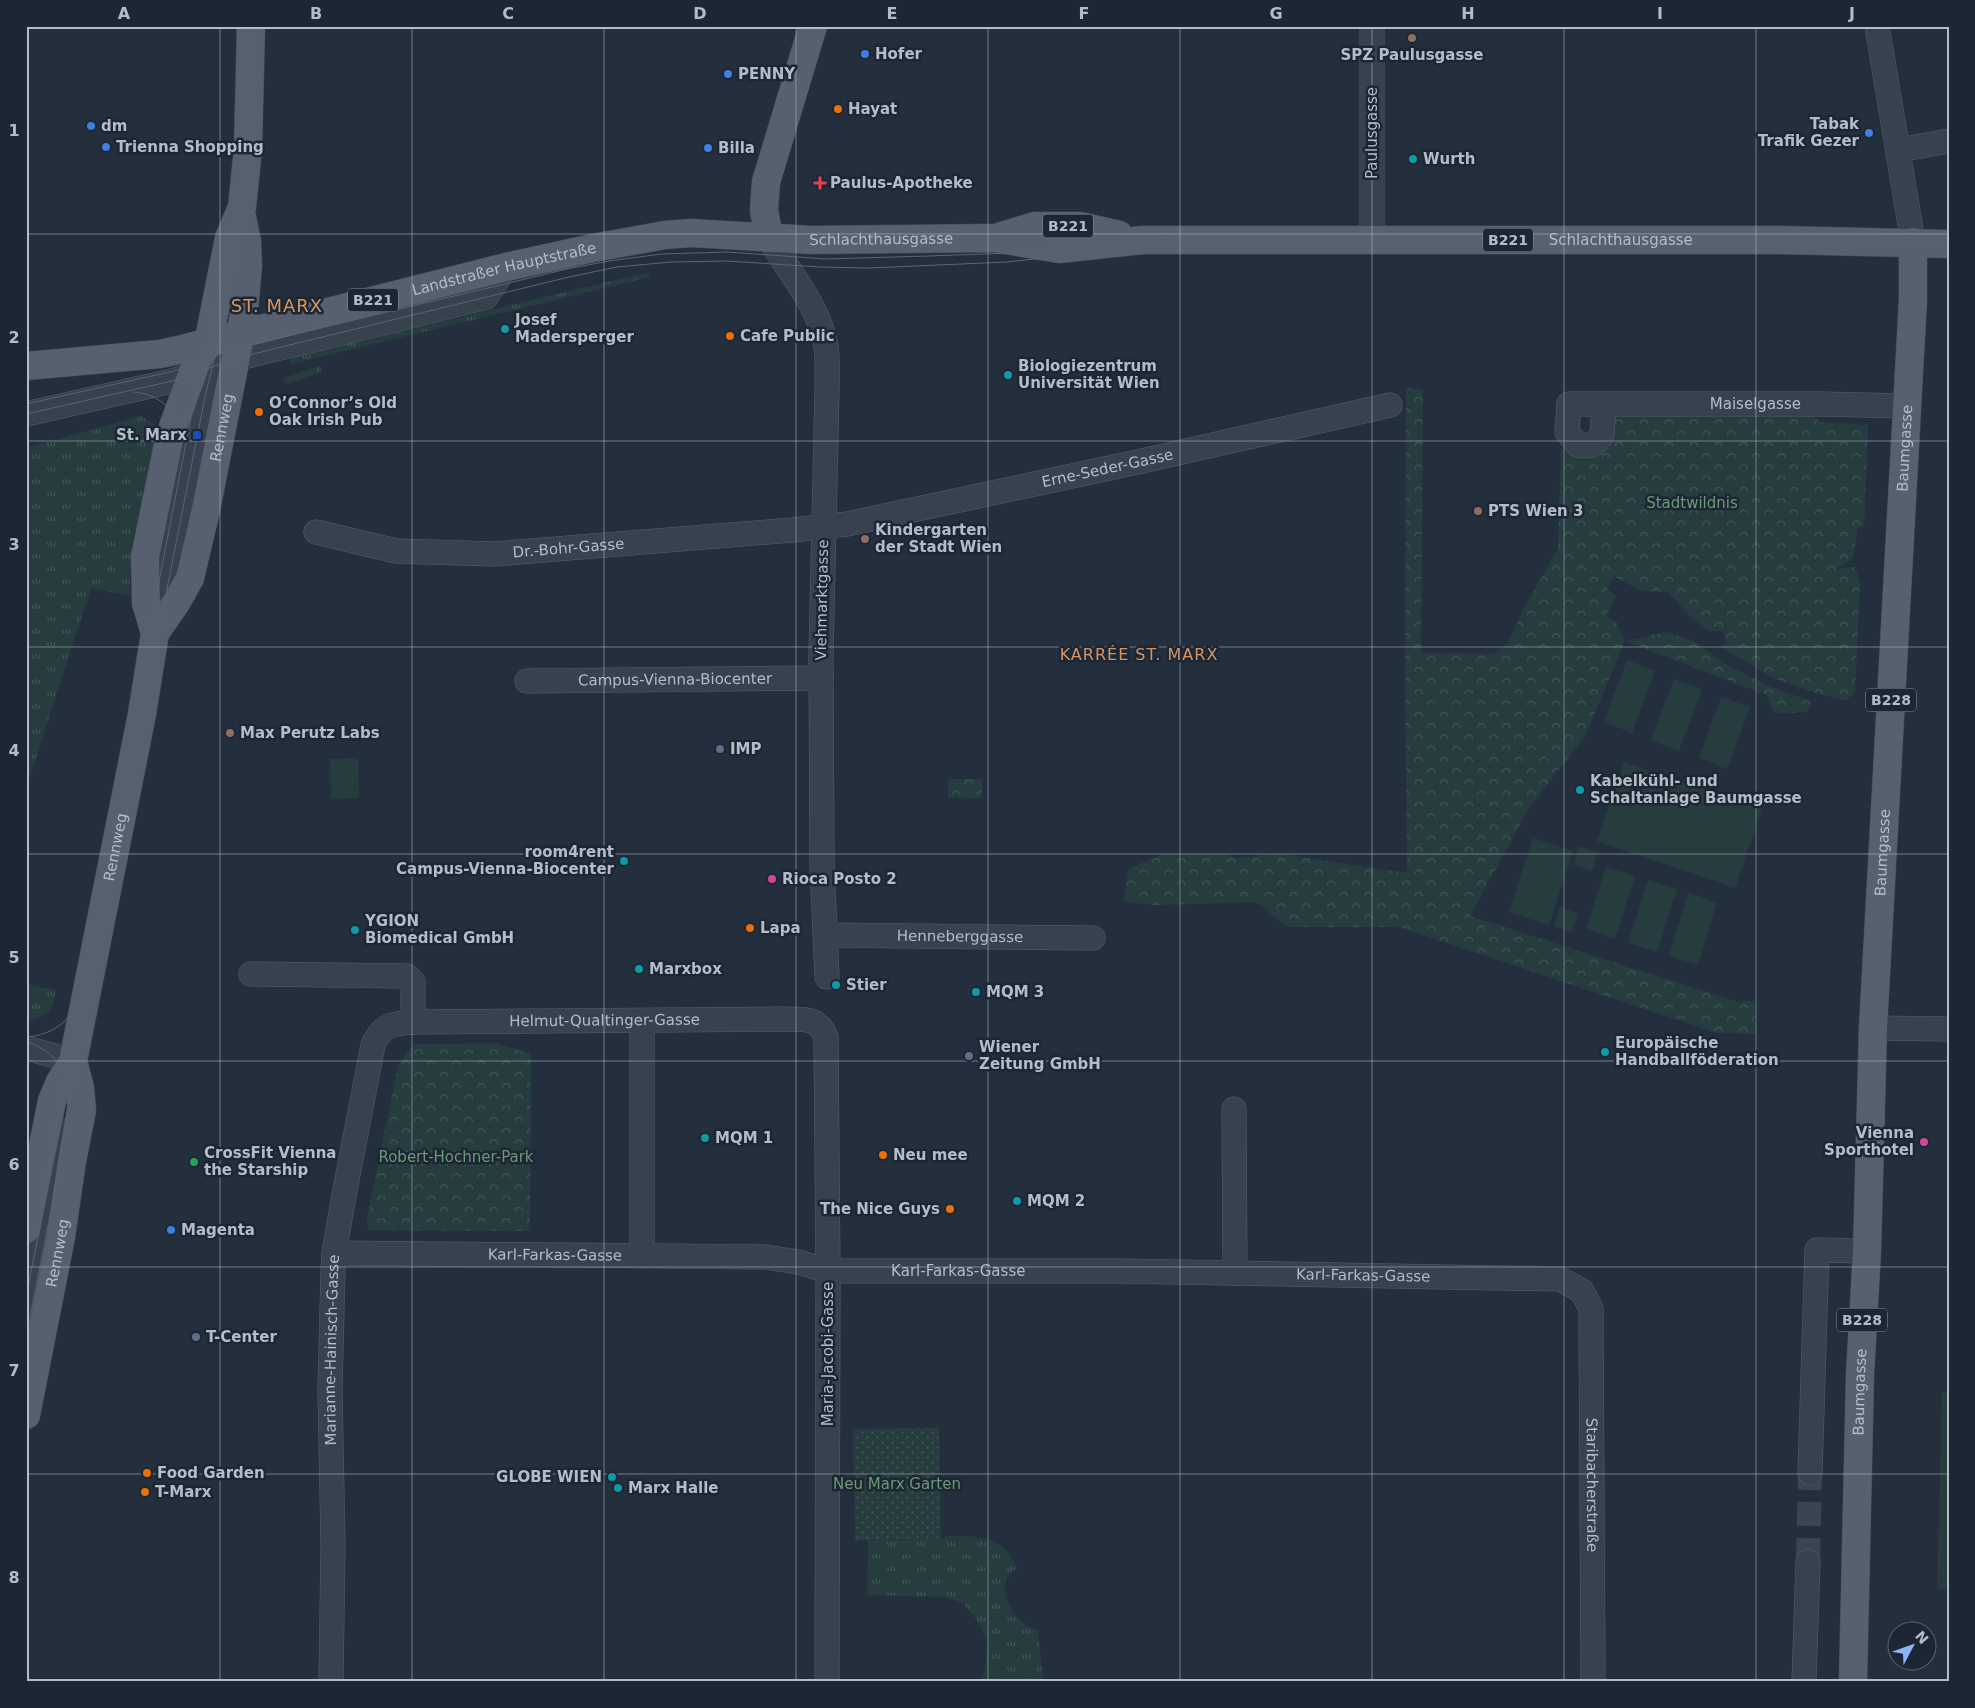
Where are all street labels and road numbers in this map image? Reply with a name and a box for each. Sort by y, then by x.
street label: Paulusgasse [1363,87,1381,179]
road number: B221 [1043,215,1093,238]
road number: B221 [1483,228,1533,252]
street label: Schlachthausgasse [809,229,953,249]
street label: Schlachthausgasse [1549,231,1693,249]
street label: Landstraßer Hauptstraße [410,239,598,299]
road number: B221 [348,288,398,312]
street label: Rennweg [207,392,238,463]
street label: Maiselgasse [1710,395,1801,413]
street label: Baumgasse [1893,404,1916,492]
street label: Erne-Seder-Gasse [1040,445,1175,491]
street label: Dr.-Bohr-Gasse [512,535,625,561]
street label: Viehmarktgasse [812,539,832,661]
street label: Campus-Vienna-Biocenter [578,669,773,689]
road number: B228 [1866,688,1916,712]
street label: Baumgasse [1871,809,1894,897]
street label: Rennweg [100,811,131,883]
street label: Henneberggasse [897,927,1023,946]
street label: Helmut-Qualtinger-Gasse [509,1011,700,1030]
street label: Rennweg [42,1218,73,1289]
street label: Karl-Farkas-Gasse [488,1245,622,1265]
street label: Marianne-Hainisch-Gasse [321,1254,343,1446]
street label: Karl-Farkas-Gasse [891,1262,1025,1280]
street label: Karl-Farkas-Gasse [1296,1265,1431,1286]
street label: Maria-Jacobi-Gasse [819,1282,837,1426]
road number: B228 [1837,1308,1887,1332]
street label: Baumgasse [1850,1348,1870,1436]
street label: Staribacherstraße [1583,1418,1601,1552]

